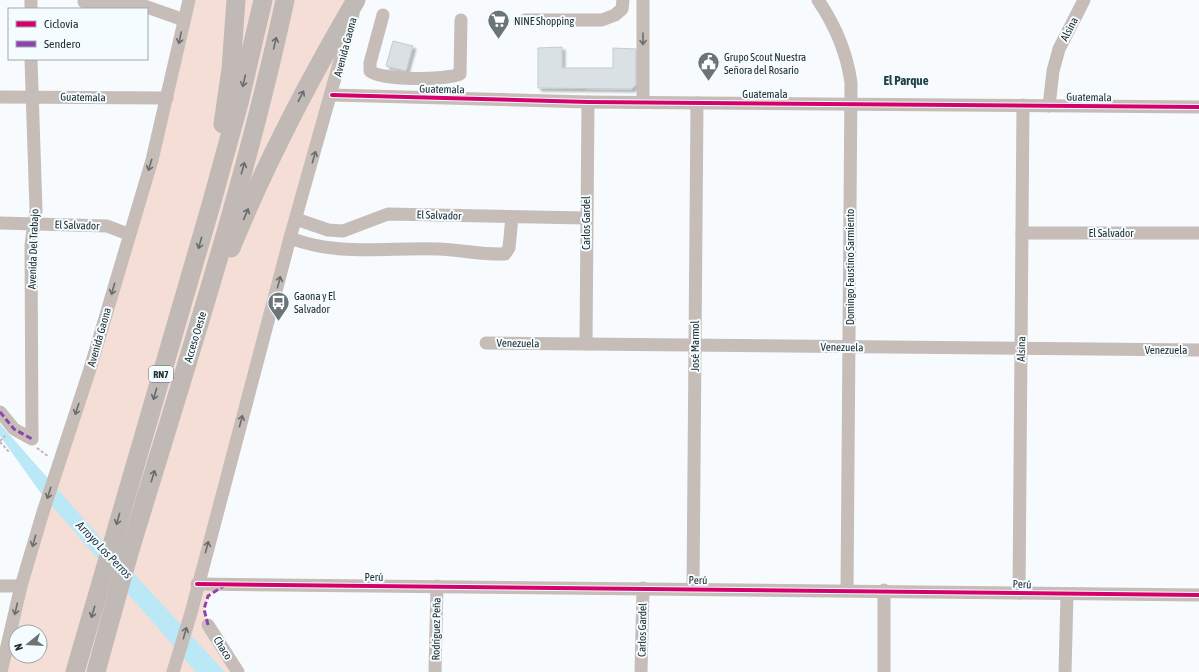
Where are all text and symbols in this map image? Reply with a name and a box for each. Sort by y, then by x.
legend [8,8,148,60]
supermarket icon: NINE Shopping [486,8,512,41]
place label: NINE Shopping [514,15,574,27]
street label: Alsina [1058,15,1080,43]
street label: Avenida Gaona [331,16,359,78]
text: Ciclovía [44,17,78,31]
one-way arrow [175,31,183,44]
one-way arrow [639,32,647,45]
one-way arrow [271,36,279,49]
text: Sendero [44,37,81,51]
public building icon: Grupo Scout Nuestra Señora del Rosario [696,50,722,83]
place label: Grupo Scout Nuestra Señora del Rosario [724,51,806,76]
district label: El Parque [883,73,929,88]
one-way arrow [240,74,248,87]
street label: Guatemala [419,83,465,95]
street label: Guatemala [742,88,788,100]
street label: Guatemala [60,91,106,103]
one-way arrow [298,91,305,103]
street label: Guatemala [1066,91,1112,103]
one-way arrow [311,150,318,163]
one-way arrow [146,158,153,171]
one-way arrow [239,162,247,175]
street label: Carlos Gardel [580,196,592,250]
one-way arrow [242,208,250,220]
street label: El Salvador [416,208,462,222]
street label: Avenida Del Trabajo [26,209,40,289]
street label: Domingo Faustino Sarmiento [844,209,856,325]
street label: El Salvador [54,218,100,232]
street label: El Salvador [1089,227,1134,239]
one-way arrow [196,236,203,249]
one-way arrow [275,276,283,289]
one-way arrow [109,282,116,295]
bus stop icon: Gaona y El Salvador [266,289,292,322]
place label: Gaona y El Salvador [294,290,336,315]
street label: Avenida Gaona [85,306,113,368]
street label: Acceso Oeste [182,310,208,364]
street label: José Marmol [689,321,701,371]
street label: Alsina [1015,336,1027,362]
street label: Venezuela [497,337,539,349]
street label: Venezuela [821,341,863,353]
street label: Venezuela [1145,344,1187,356]
road number: RN7 [149,366,173,382]
one-way arrow [151,387,158,400]
one-way arrow [73,402,80,415]
one-way arrow [238,415,246,428]
one-way arrow [150,469,157,482]
one-way arrow [45,486,52,499]
one-way arrow [114,512,121,525]
water label: Arroyo Los Perros [72,518,135,582]
one-way arrow [30,535,37,548]
one-way arrow [204,540,212,553]
street label: Perú [365,571,383,583]
street label: Perú [688,574,708,586]
street label: Perú [1012,578,1032,590]
street label: Rodríguez Peña [429,597,443,661]
one-way arrow [11,602,19,615]
street label: Carlos Gardel [636,603,648,657]
one-way arrow [89,605,96,618]
north arrow [8,624,48,664]
one-way arrow [182,627,189,640]
street label: Chaco [211,634,235,662]
text: N [12,642,25,652]

